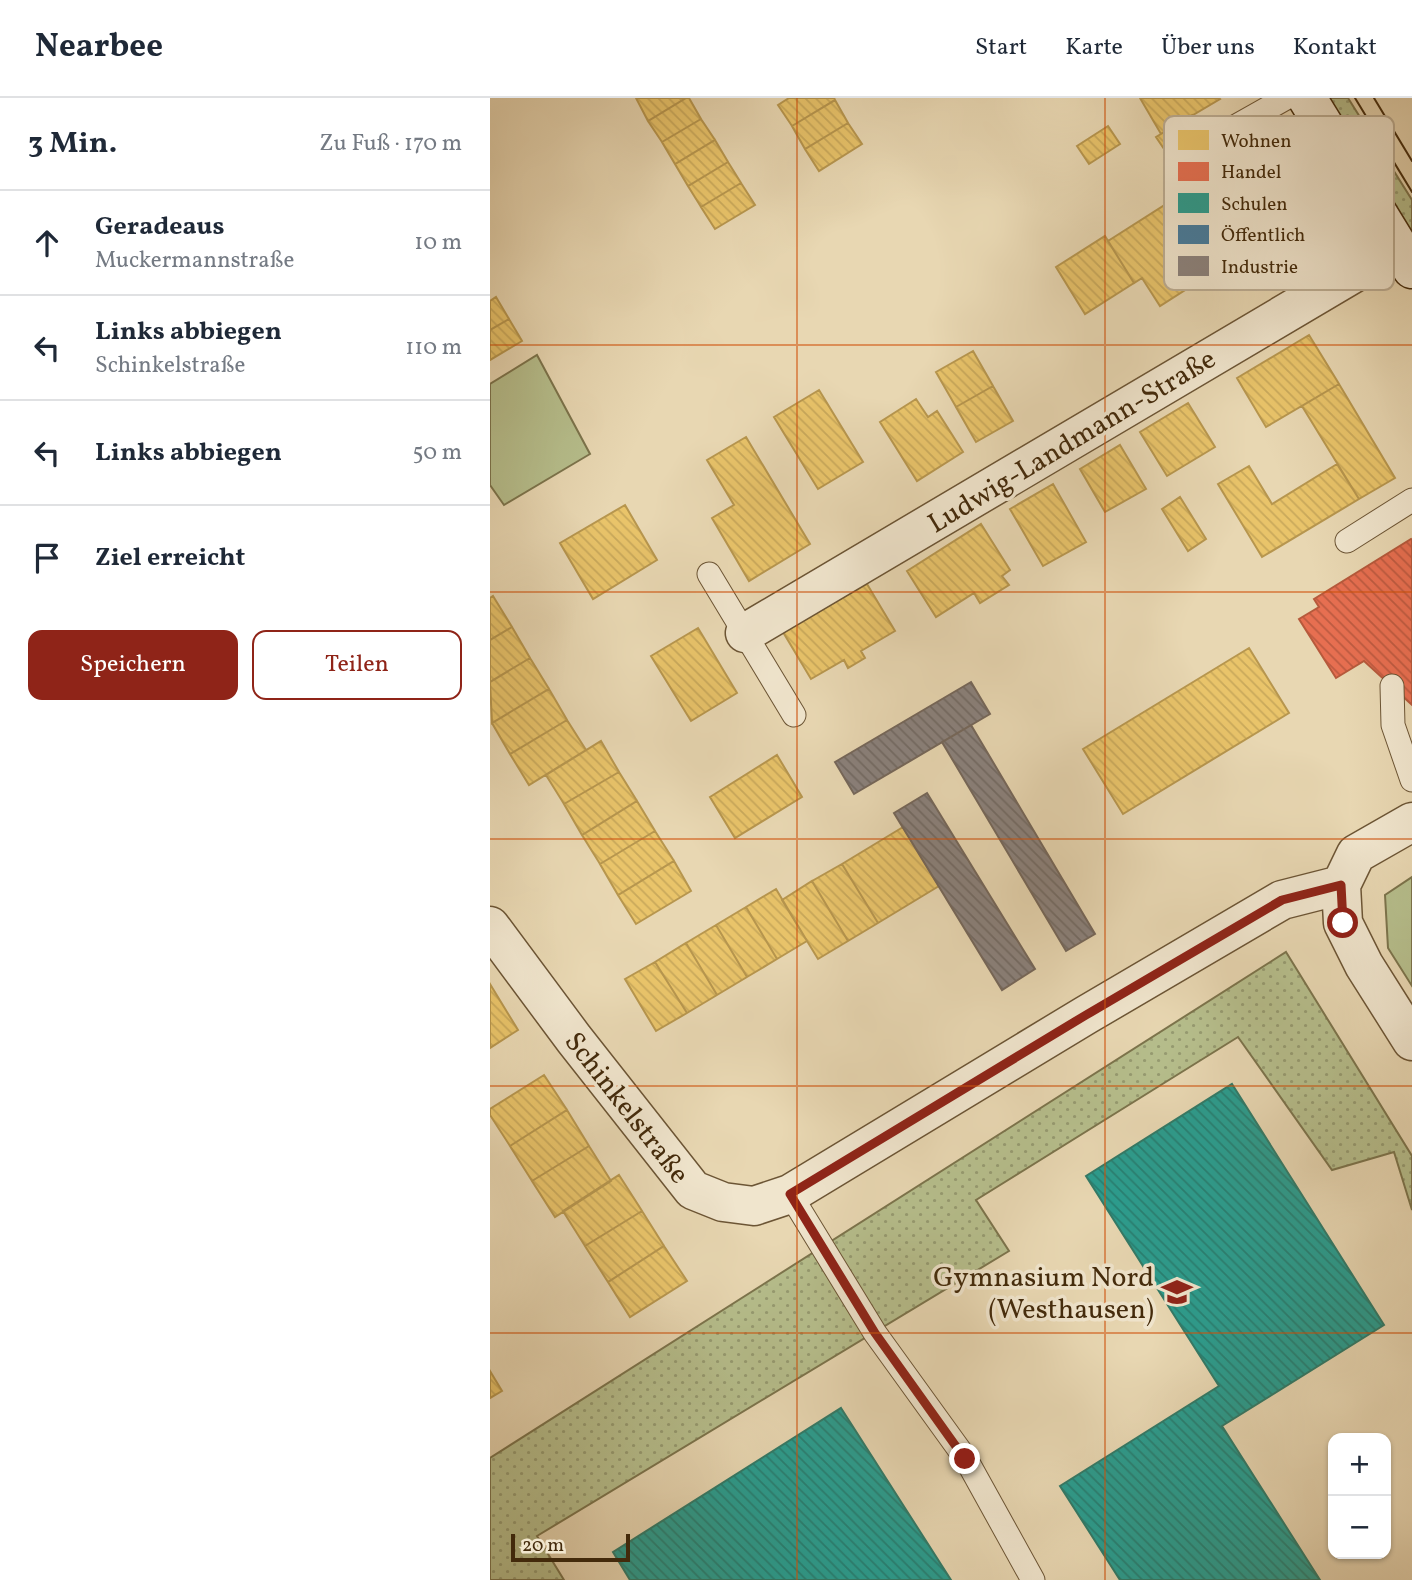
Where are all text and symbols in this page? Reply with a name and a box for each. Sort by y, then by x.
text: Nearbee [35,25,163,71]
text: Start [975,31,1027,65]
text: Karte [1065,31,1123,65]
text: Über uns [1161,31,1255,65]
text: Kontakt [1293,31,1377,65]
legend [1164,116,1394,290]
text: 3 Min. [28,123,117,165]
text: Zu Fuß · 170 m [319,128,462,160]
text: Wohnen [1221,129,1291,155]
text: Handel [1221,160,1282,186]
text: Schulen [1221,192,1288,218]
text: Geradeaus [95,209,224,245]
text: Öffentlich [1221,223,1305,249]
icon: ahead [28,224,66,262]
text: 10 m [414,227,462,259]
text: Muckermannstraße [95,245,294,277]
text: Industrie [1221,255,1298,281]
text: Links abbiegen [95,314,282,350]
icon: left [28,329,66,367]
text: 110 m [405,332,462,364]
street label: Ludwig-Landmann-Straße [921,341,1224,544]
text: Schinkelstraße [95,350,245,382]
icon: left [28,434,66,472]
text: Links abbiegen [95,435,282,471]
text: 50 m [413,437,462,469]
icon: arrive [28,539,66,577]
text: Ziel erreicht [95,540,245,576]
button: Speichern [28,630,238,700]
button: Teilen [252,630,462,700]
route start [1327,907,1358,938]
street label: Schinkelstraße [554,1024,698,1193]
place label: Gymnasium Nord (Westhausen) [933,1259,1154,1330]
school or university icon: Gymnasium Nord (Westhausen) [1160,1275,1194,1309]
map controls [1328,1433,1391,1559]
button: + [1328,1433,1391,1496]
route end [949,1443,980,1474]
button: − [1328,1496,1391,1559]
scale bar [511,1531,630,1563]
text: 20 m [522,1533,564,1559]

